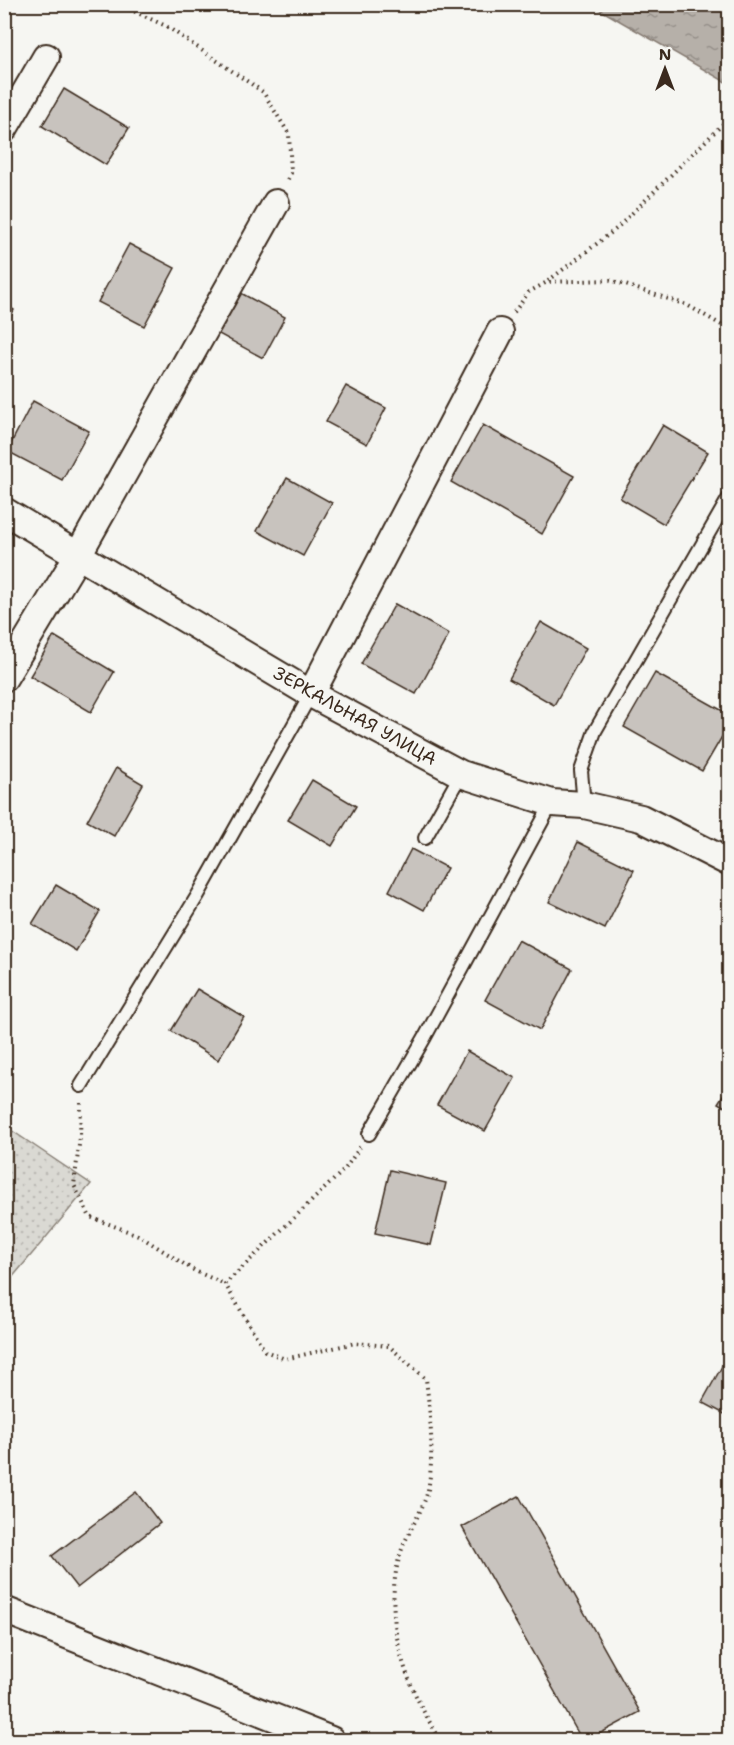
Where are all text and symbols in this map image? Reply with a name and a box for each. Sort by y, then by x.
north arrow [635,39,695,99]
text: N [659,44,671,65]
street label: ЗЕРКАЛЬНАЯ УЛИЦА [269,661,441,771]

